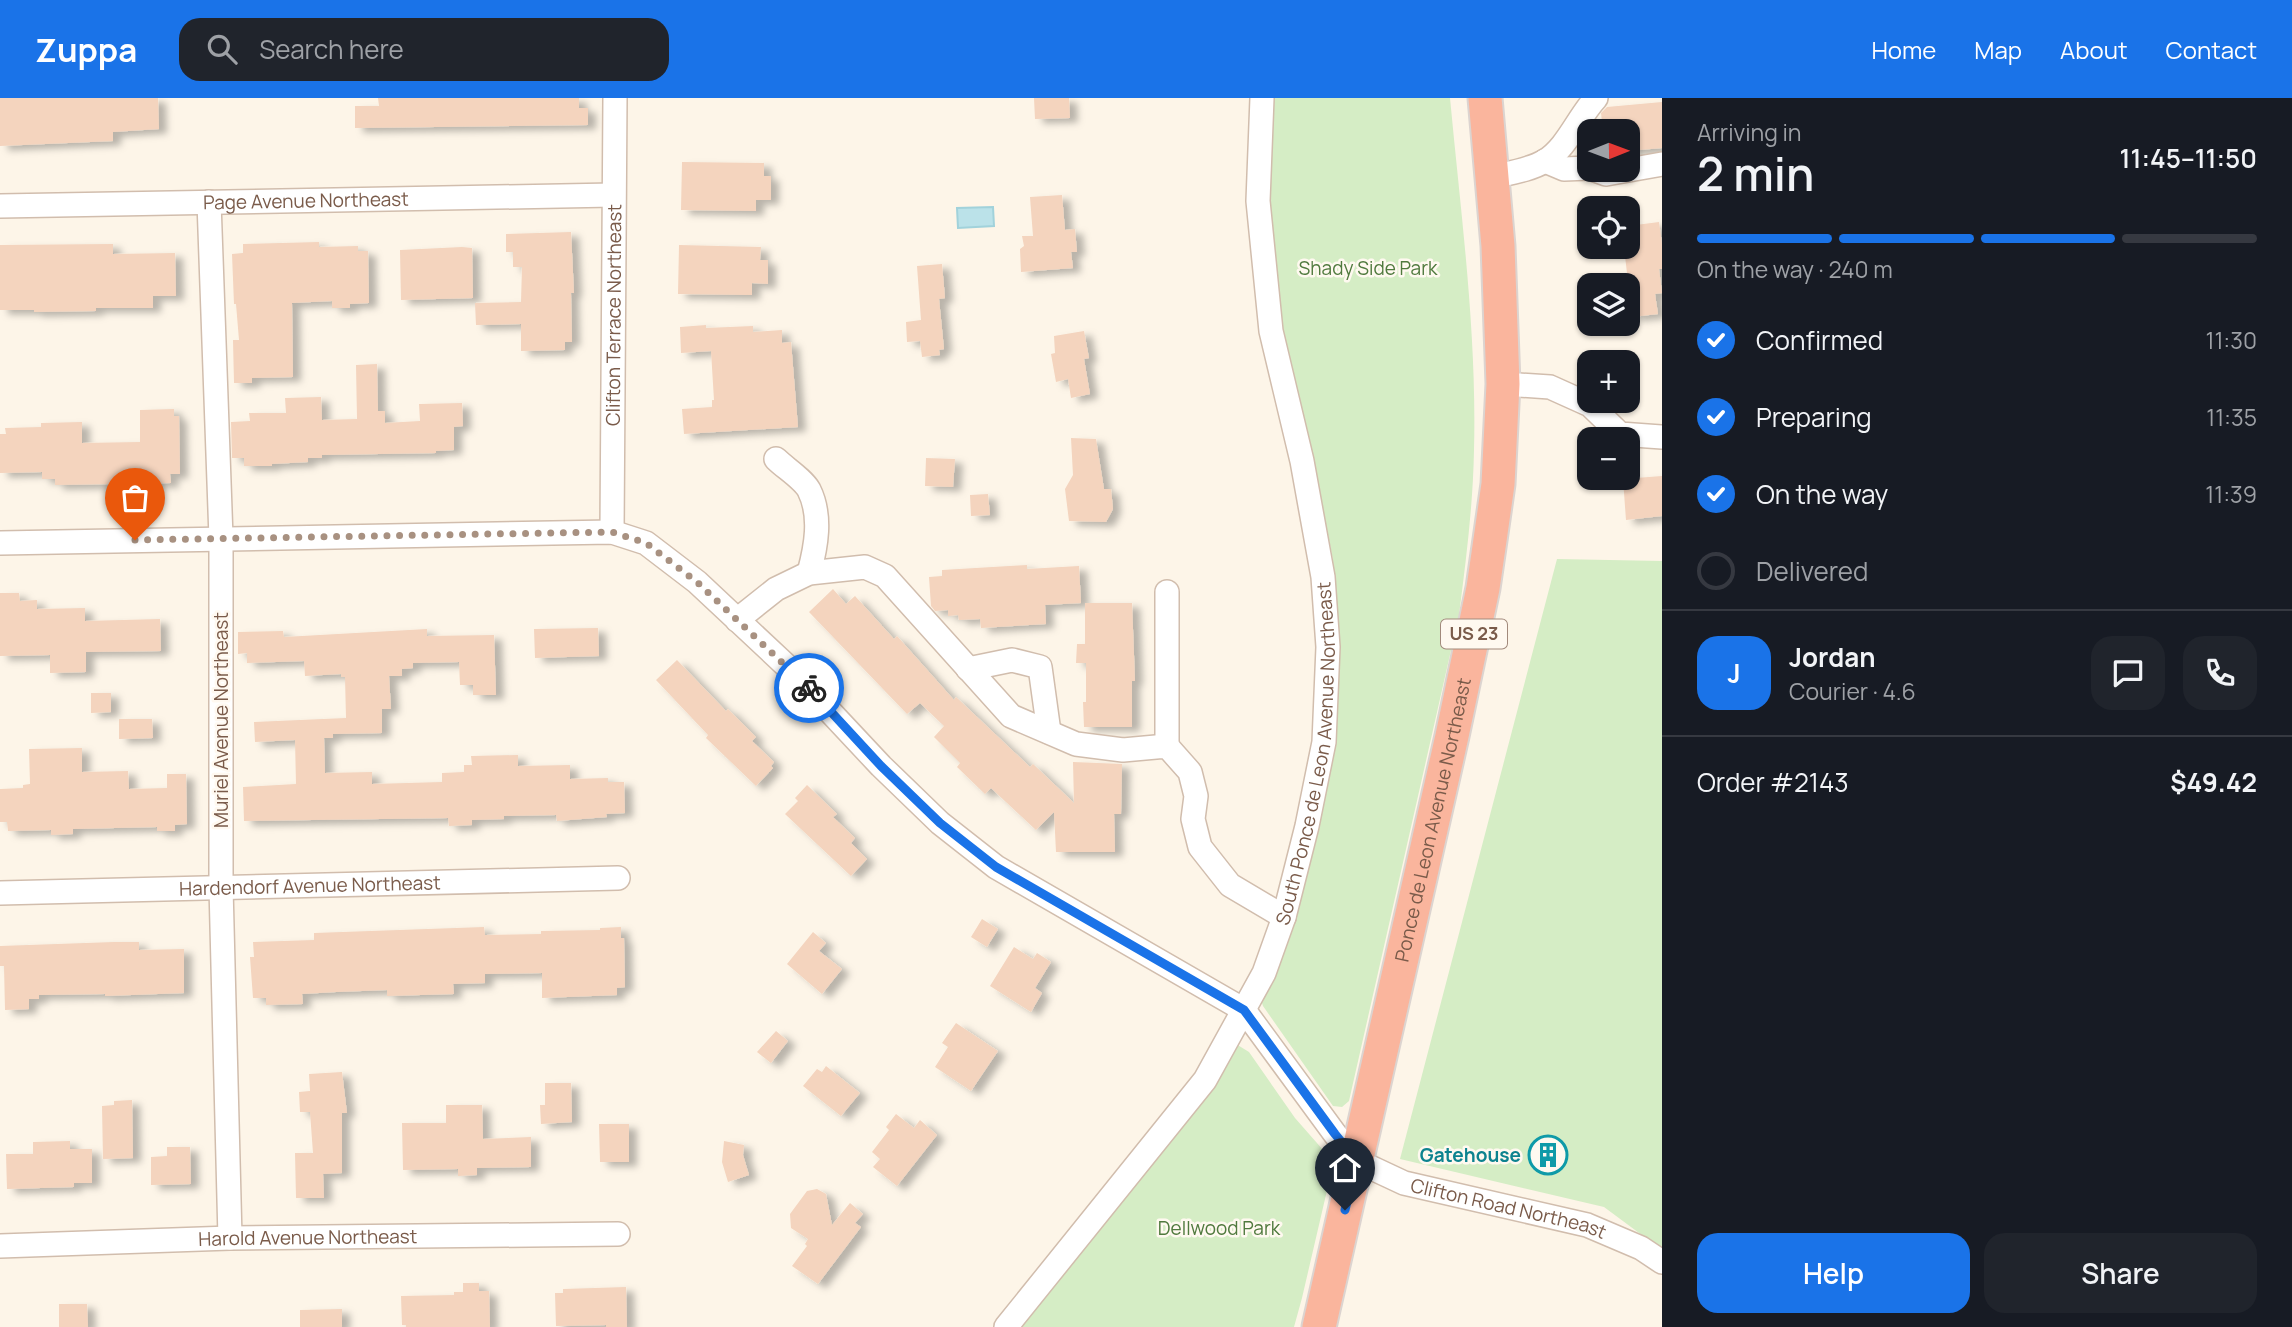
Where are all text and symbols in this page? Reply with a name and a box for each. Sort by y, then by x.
search box [179,18,669,81]
text: Zuppa [35,27,137,72]
icon: search [203,30,241,68]
text: Search here [259,31,404,67]
text: Home [1871,33,1936,66]
text: Map [1974,33,2022,66]
text: About [2060,33,2128,66]
text: Contact [2166,33,2257,66]
text: Arriving in [1697,116,1802,148]
north arrow [1577,119,1640,182]
map controls [1577,119,1640,490]
text: 11:45–11:50 [2120,140,2257,176]
text: 2 min [1697,142,1814,205]
street label: Page Avenue Northeast [203,186,409,215]
button: locate [1577,196,1640,259]
street label: Clifton Terrace Northeast [600,204,627,426]
text: On the way · 240 m [1697,253,1893,285]
park label: Shady Side Park [1299,255,1438,281]
button: layers [1577,273,1640,336]
icon: check [1697,321,1735,359]
text: Confirmed [1756,322,1883,358]
text: 11:30 [2205,324,2257,356]
button: + [1577,350,1640,413]
icon: check [1697,398,1735,436]
text: Preparing [1756,399,1872,435]
text: 11:35 [2206,401,2257,433]
button: − [1577,427,1640,490]
pin [105,468,165,540]
icon: check [1697,475,1735,513]
text: On the way [1756,476,1888,512]
text: 11:39 [2205,478,2257,510]
icon: bag [116,479,154,517]
text: Delivered [1756,553,1868,589]
street label: South Ponce de Leon Avenue Northeast [1269,581,1341,929]
street label: Muriel Avenue Northeast [208,612,234,828]
road number: US 23 [1441,620,1507,648]
button: chat [2091,636,2165,710]
button: phone [2183,636,2257,710]
text: Jordan [1789,639,1875,675]
courier [774,653,844,723]
text: J [1727,655,1741,691]
icon: bike [790,669,828,707]
street label: Ponce de Leon Avenue Northeast [1389,675,1477,964]
text: Courier · 4.6 [1789,675,1916,707]
text: Order #2143 [1697,764,1849,800]
text: $49.42 [2170,764,2257,800]
street label: Hardendorf Avenue Northeast [179,869,441,902]
building icon: Gatehouse [1527,1134,1569,1176]
pin [1315,1138,1375,1210]
place label: Gatehouse [1420,1142,1521,1168]
icon: home [1326,1149,1364,1187]
street label: Clifton Road Northeast [1408,1172,1611,1245]
park label: Dellwood Park [1158,1215,1281,1241]
street label: Harold Avenue Northeast [198,1223,418,1252]
button: Help [1697,1233,1970,1313]
button: Share [1984,1233,2257,1313]

